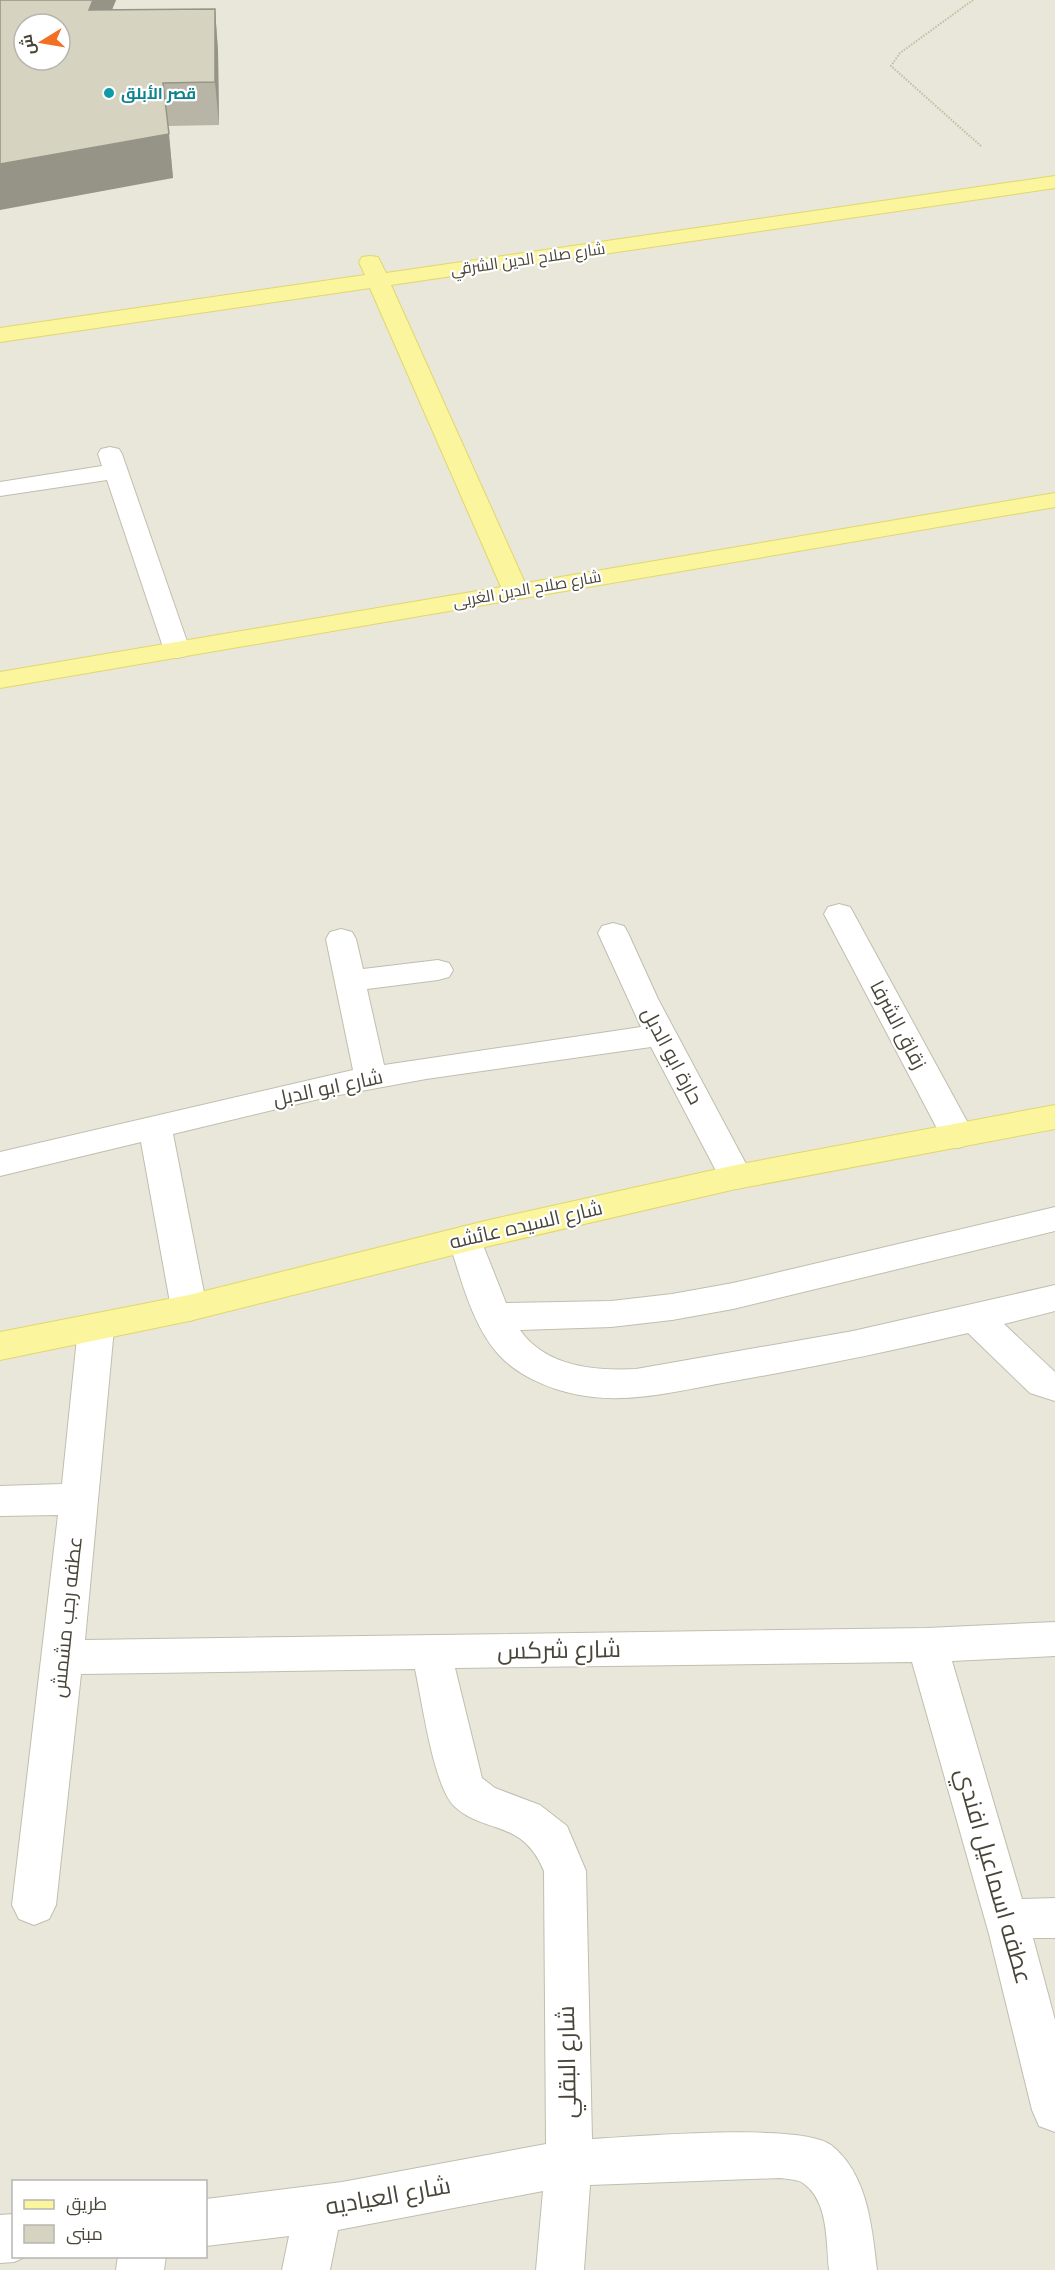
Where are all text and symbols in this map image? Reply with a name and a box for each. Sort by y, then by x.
north arrow [12,12,72,72]
text: ش [16,33,39,57]
place label: قصر الأبلق [121,84,196,103]
marker: قصر الأبلق [102,86,116,100]
street label: شارع صلاح الدين الشرقي [449,239,607,283]
street label: شارع صلاح الدين الغربى [451,567,603,613]
street label: زقاق الشرفا [864,977,931,1074]
street label: حارة ابو الدبل [636,1004,707,1109]
street label: شارع ابو الدبل [271,1065,385,1113]
street label: شارع السيده عائشه [447,1196,605,1256]
street label: عطفه رجب مشمش [47,1535,88,1699]
street label: شارع شركس [497,1635,621,1667]
street label: عطفه اسماعيل افندي [946,1765,1038,1988]
street label: شارع البقلي [552,2005,587,2119]
street label: شارع العياديه [323,2171,453,2223]
legend [12,2180,207,2258]
text: طريق [66,2193,107,2216]
text: مبنى [66,2223,103,2245]

